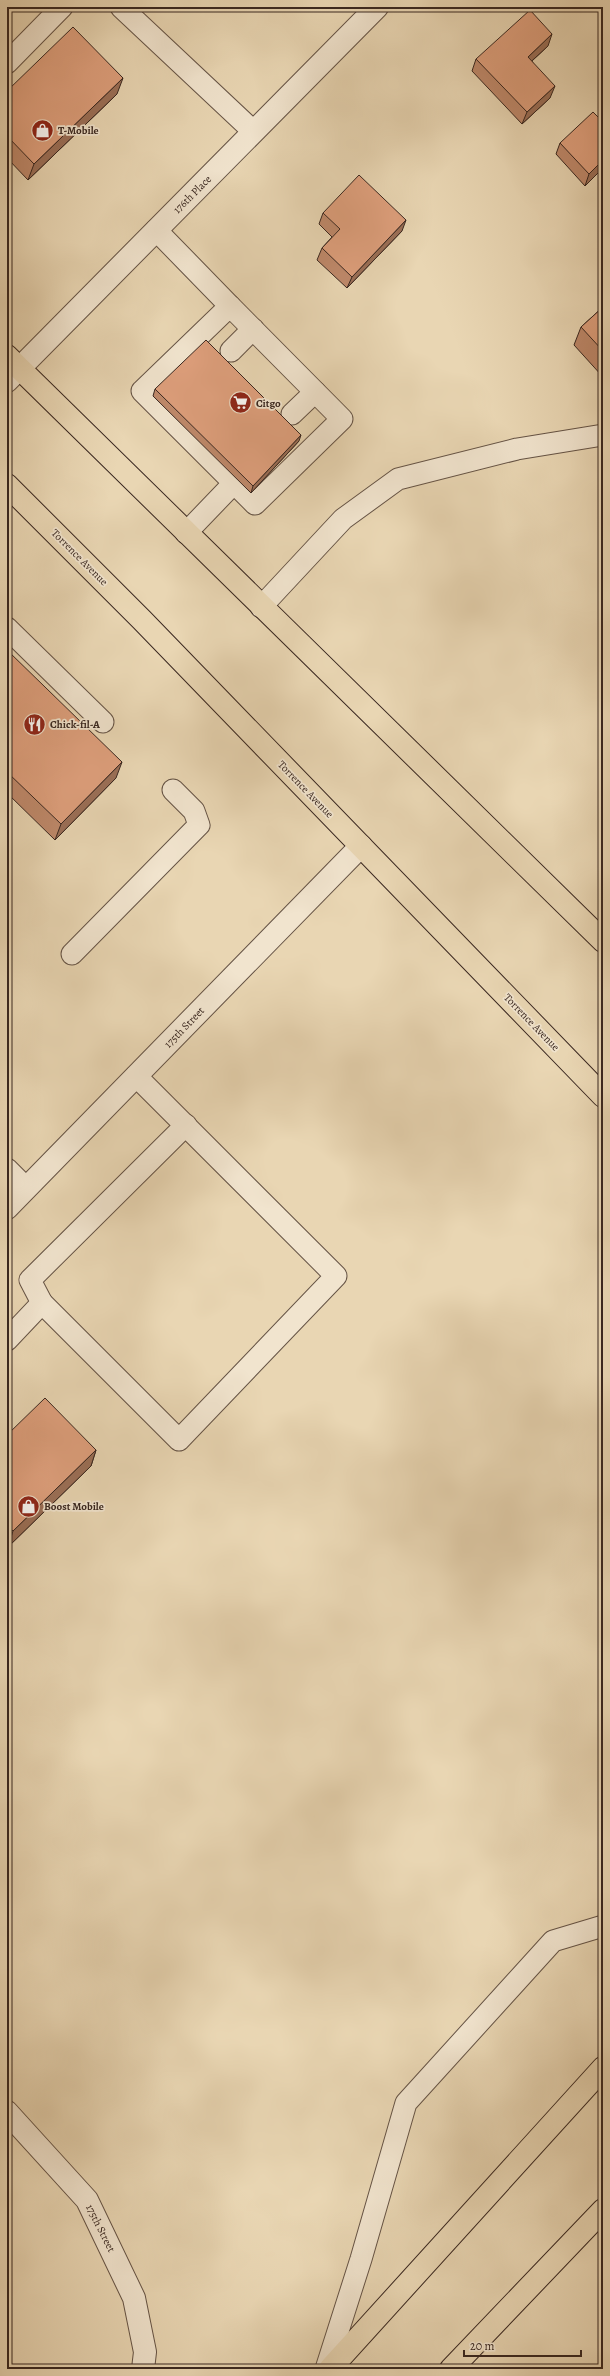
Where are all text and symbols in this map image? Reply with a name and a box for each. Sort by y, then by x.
shop icon: T-Mobile [30,117,56,143]
place label: T-Mobile [58,123,99,138]
street label: 176th Place [170,172,215,217]
supermarket icon: Citgo [228,390,254,416]
place label: Citgo [256,396,281,411]
street label: Torrence Avenue [48,526,111,589]
restaurant icon: Chick-fil-A [21,711,47,737]
place label: Chick-fil-A [50,717,100,732]
street label: Torrence Avenue [274,757,337,821]
street label: Torrence Avenue [500,990,563,1054]
street label: 175th Street [161,1003,208,1051]
shop icon: Boost Mobile [15,1493,41,1519]
place label: Boost Mobile [44,1499,104,1514]
street label: 175th Street [82,2202,119,2255]
scale bar [464,2332,581,2358]
text: 20 m [470,2338,494,2354]

